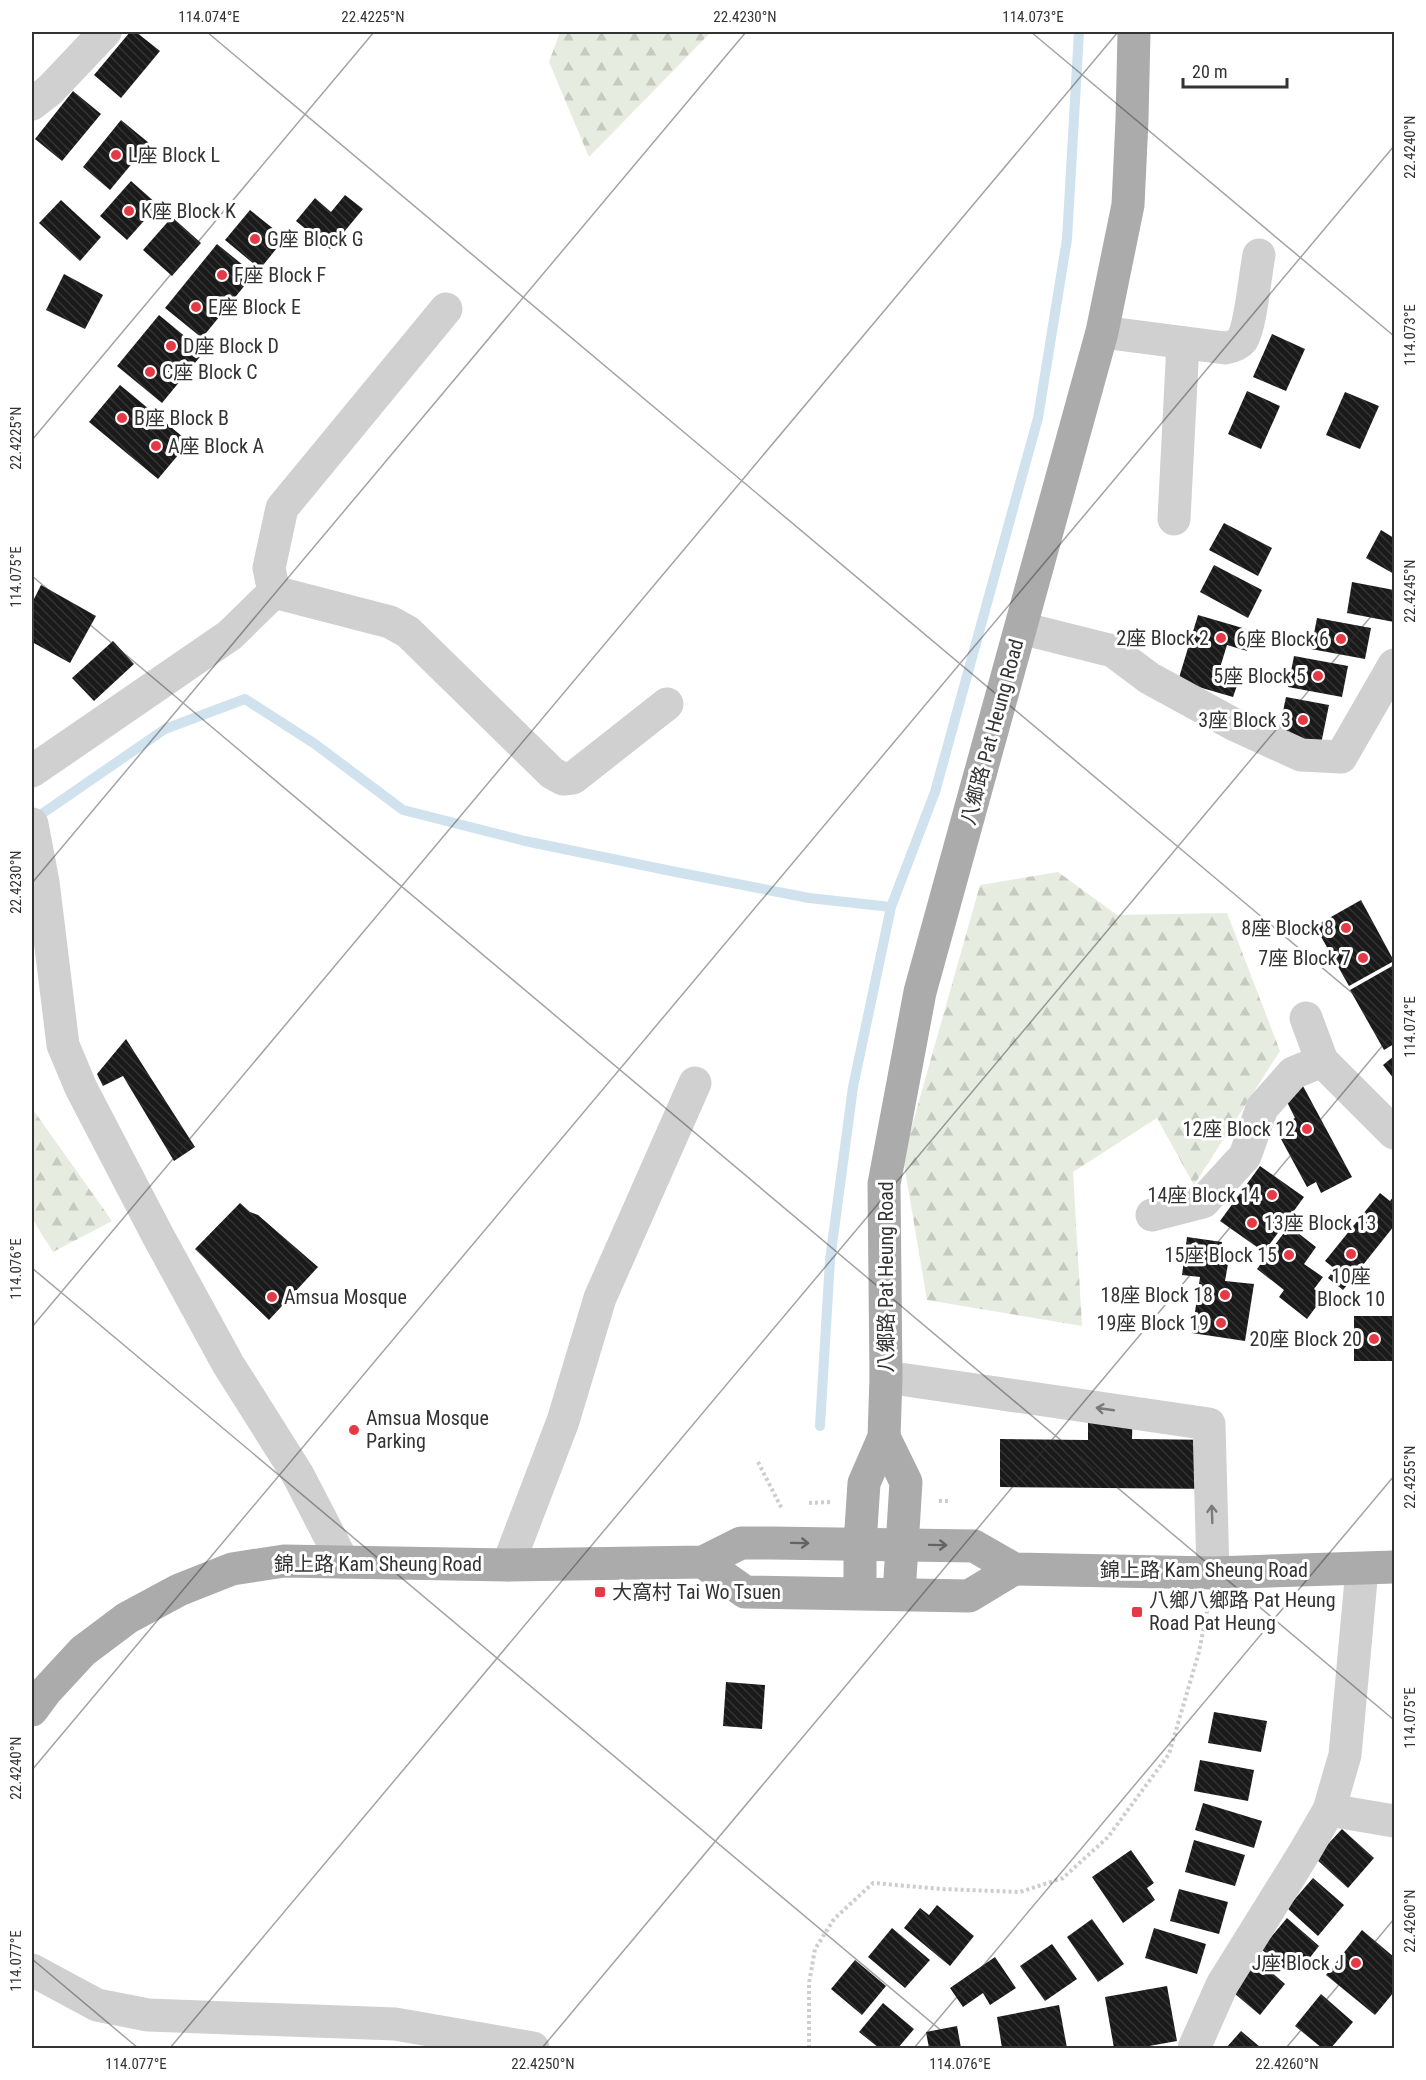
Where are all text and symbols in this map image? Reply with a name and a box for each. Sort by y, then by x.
text: 114.074°E [178,8,240,26]
text: 22.4225°N [341,8,405,26]
text: 22.4230°N [713,8,777,26]
text: 114.073°E [1002,8,1064,26]
scale bar [1183,51,1286,89]
text: 20 m [1192,61,1227,82]
text: 22.4240°N [1401,115,1419,179]
place label: L座 Block L [128,143,220,167]
marker: L座 Block L [109,148,123,162]
place label: K座 Block K [141,199,236,223]
marker: K座 Block K [122,204,136,218]
place label: G座 Block G [267,227,364,251]
marker: G座 Block G [248,232,262,246]
place label: F座 Block F [234,263,326,287]
marker: F座 Block F [215,268,229,282]
place label: E座 Block E [208,295,301,319]
marker: E座 Block E [189,300,203,314]
text: 114.073°E [1401,304,1419,366]
place label: D座 Block D [183,334,279,358]
marker: D座 Block D [164,339,178,353]
place label: C座 Block C [162,360,258,384]
marker: C座 Block C [143,365,157,379]
text: 22.4225°N [7,406,25,470]
place label: B座 Block B [134,406,229,430]
marker: B座 Block B [115,411,129,425]
place label: A座 Block A [168,434,265,458]
marker: A座 Block A [149,439,163,453]
text: 114.075°E [7,546,25,608]
text: 22.4245°N [1401,559,1419,623]
place label: 2座 Block 2 [1116,626,1209,650]
place label: 6座 Block 6 [1236,627,1329,651]
marker: 2座 Block 2 [1214,631,1228,645]
marker: 6座 Block 6 [1334,632,1348,646]
street label: 八鄉路 Pat Heung Road [956,636,1028,828]
place label: 5座 Block 5 [1213,664,1306,688]
marker: 5座 Block 5 [1311,669,1325,683]
place label: 3座 Block 3 [1198,708,1291,732]
marker: 3座 Block 3 [1296,713,1310,727]
text: 22.4230°N [7,850,25,914]
place label: 8座 Block 8 [1241,916,1334,940]
marker: 8座 Block 8 [1339,921,1353,935]
place label: 7座 Block 7 [1258,946,1351,970]
marker: 7座 Block 7 [1356,951,1370,965]
text: 114.074°E [1401,996,1419,1058]
place label: 12座 Block 12 [1183,1117,1295,1141]
marker: 12座 Block 12 [1300,1122,1314,1136]
street label: 八鄉路 Pat Heung Road [874,1181,898,1373]
place label: 14座 Block 14 [1148,1183,1260,1207]
marker: 14座 Block 14 [1265,1188,1279,1202]
place label: 13座 Block 13 [1264,1211,1376,1235]
marker: 13座 Block 13 [1245,1216,1259,1230]
text: 114.076°E [7,1238,25,1300]
place label: 15座 Block 15 [1165,1243,1277,1267]
marker: 10座 Block 10 [1344,1247,1358,1261]
marker: 15座 Block 15 [1282,1248,1296,1262]
place label: 10座 Block 10 [1317,1264,1385,1311]
place label: 18座 Block 18 [1101,1283,1213,1307]
place label: Amsua Mosque [284,1285,407,1309]
marker: 18座 Block 18 [1218,1288,1232,1302]
marker: Amsua Mosque [265,1290,279,1304]
place label: 19座 Block 19 [1097,1311,1209,1335]
marker: 19座 Block 19 [1214,1316,1228,1330]
place label: 20座 Block 20 [1250,1327,1362,1351]
marker: 20座 Block 20 [1367,1332,1381,1346]
one-way arrow [1096,1404,1115,1415]
place label: Amsua Mosque Parking [366,1406,489,1453]
marker: Amsua Mosque Parking [347,1423,361,1437]
text: 22.4255°N [1401,1445,1419,1509]
one-way arrow [1206,1505,1218,1525]
one-way arrow [789,1537,809,1549]
one-way arrow [927,1540,947,1551]
street label: 錦上路 Kam Sheung Road [274,1552,482,1576]
street label: 錦上路 Kam Sheung Road [1100,1558,1308,1582]
place label: 大窩村 Tai Wo Tsuen [612,1580,781,1604]
marker: 大窩村 Tai Wo Tsuen [593,1585,607,1599]
place label: 八鄉八鄉路 Pat Heung Road Pat Heung [1149,1588,1336,1635]
marker: 八鄉八鄉路 Pat Heung Road Pat Heung [1130,1605,1144,1619]
text: 114.075°E [1401,1687,1419,1749]
text: 22.4240°N [7,1736,25,1800]
text: 22.4260°N [1401,1889,1419,1953]
text: 114.077°E [7,1930,25,1992]
place label: J座 Block J [1252,1951,1344,1975]
marker: J座 Block J [1349,1956,1363,1970]
text: 114.077°E [105,2055,167,2073]
text: 22.4250°N [511,2055,575,2073]
text: 114.076°E [929,2055,991,2073]
text: 22.4260°N [1255,2055,1319,2073]

